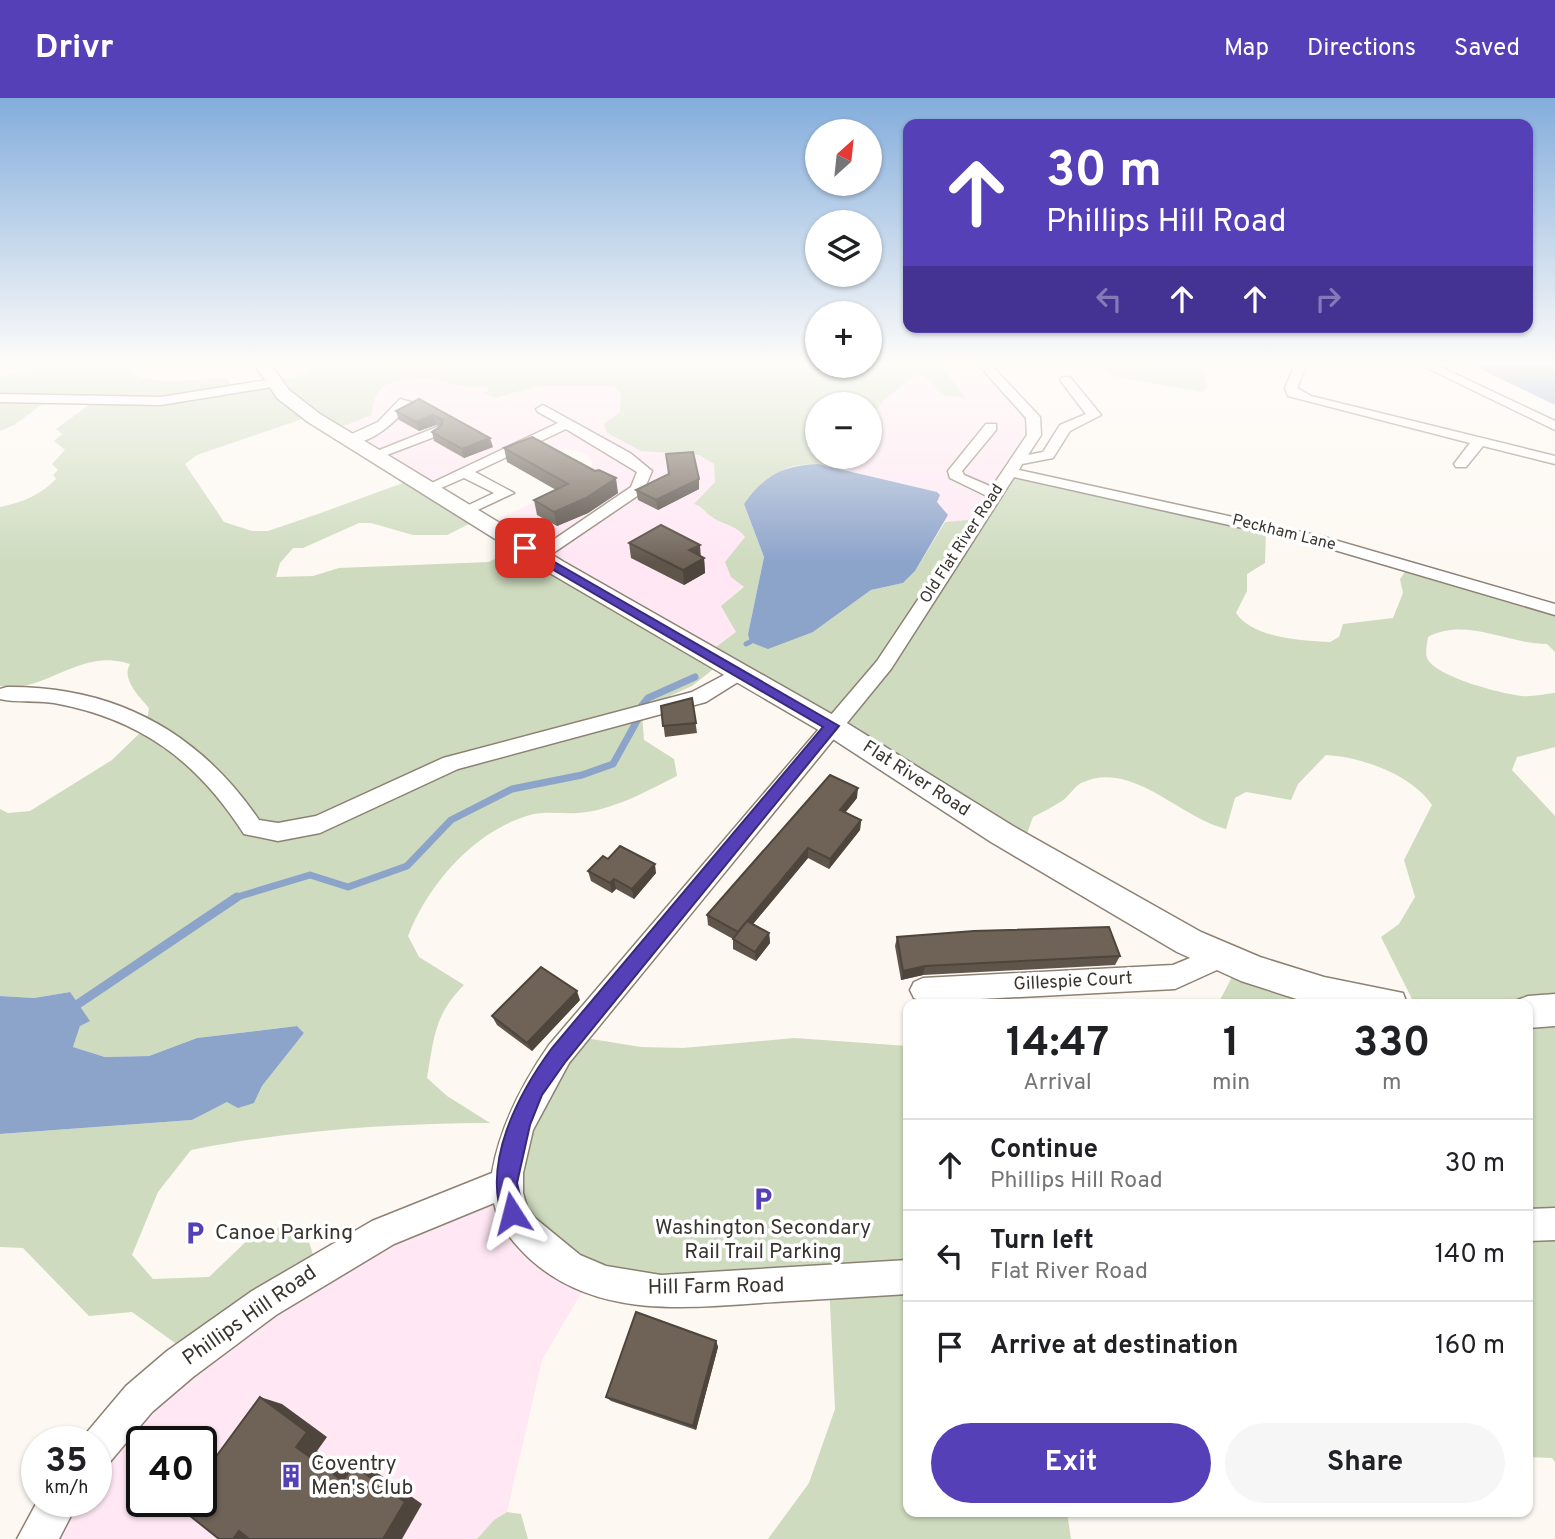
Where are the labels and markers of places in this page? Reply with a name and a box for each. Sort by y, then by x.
pin [495,518,555,578]
parking icon: Washington Secondary Rail Trail Parking [749,1185,777,1213]
place label: Washington Secondary Rail Trail Parking [655,1215,871,1266]
parking icon: Canoe Parking [181,1219,209,1247]
place label: Canoe Parking [215,1220,353,1247]
place label: Coventry Men's Club [311,1451,413,1502]
building icon: Coventry Men's Club [277,1462,305,1490]

